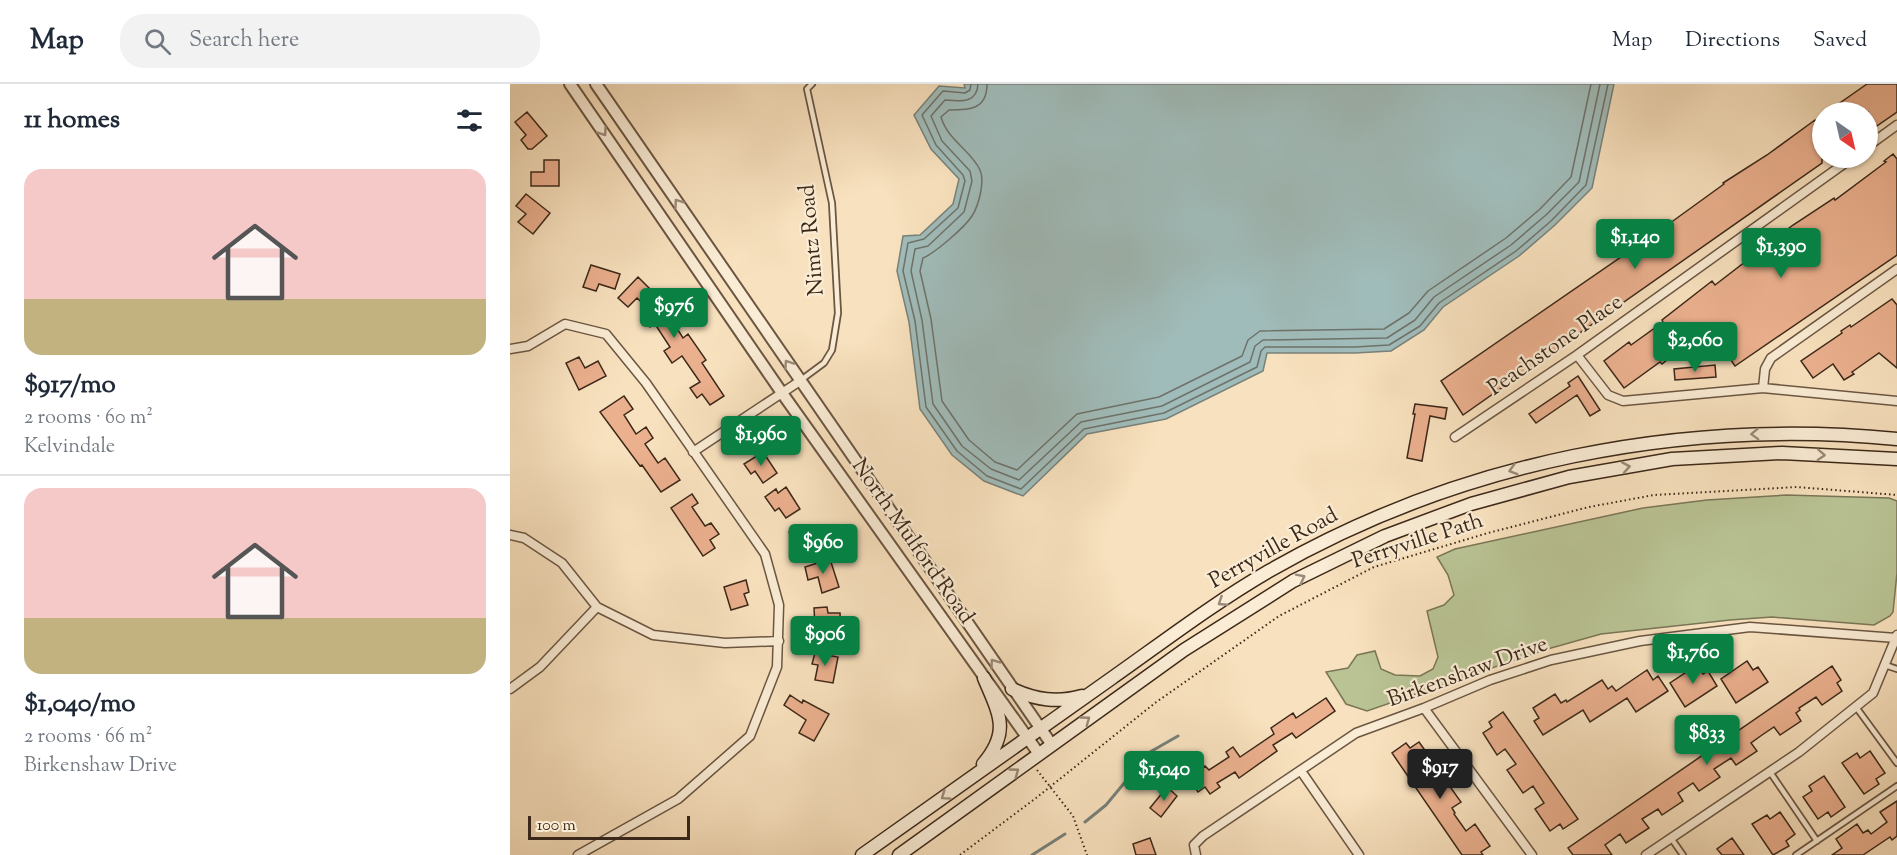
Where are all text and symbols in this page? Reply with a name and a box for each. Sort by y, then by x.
search box [120,14,540,68]
text: Map [30,21,84,61]
icon: search [141,25,174,58]
text: Search here [189,25,299,57]
text: Map [1612,26,1652,56]
text: Directions [1685,26,1780,56]
text: Saved [1813,26,1867,56]
text: 11 homes [24,102,120,139]
north arrow [1812,102,1878,168]
map controls [1812,102,1878,168]
icon: filters [453,104,486,137]
one-way arrow [596,126,607,137]
street label: Nimtz Road [792,183,834,297]
one-way arrow [674,199,685,210]
icon: home [201,208,309,316]
pin: $1,140 [1586,219,1684,270]
text: $1,140 [1610,224,1660,253]
pin: $1,390 [1732,228,1830,279]
text: $1,390 [1756,233,1806,262]
street label: Peachstone Place [1482,287,1630,405]
pin: $976 [638,288,710,339]
text: $976 [654,293,694,322]
pin: $2,060 [1646,322,1744,373]
text: $2,060 [1667,327,1723,356]
one-way arrow [784,359,795,370]
text: $917/mo [24,367,116,404]
text: 2 rooms · 60 m² [24,404,153,433]
pin: $1,960 [712,416,810,467]
text: $1,960 [735,421,787,450]
one-way arrow [1750,427,1759,440]
text: Kelvindale [24,433,115,462]
one-way arrow [1816,448,1825,461]
street label: North Mulford Road [843,453,981,631]
one-way arrow [1621,461,1631,474]
one-way arrow [1508,463,1519,475]
street label: Perryville Road [1204,500,1344,598]
street label: Perryville Path [1348,506,1488,578]
pin: $960 [787,524,859,575]
icon: home [201,527,309,635]
text: $960 [803,529,843,558]
one-way arrow [1294,573,1305,585]
one-way arrow [1218,594,1228,606]
pin: $906 [789,616,861,667]
text: $906 [805,621,845,650]
street label: Birkenshaw Drive [1383,629,1553,717]
pin: $1,760 [1644,634,1742,685]
text: $1,760 [1667,639,1720,668]
one-way arrow [990,658,1001,669]
text: $1,040/mo [24,686,136,723]
pin: $833 [1671,715,1743,766]
one-way arrow [1080,716,1091,727]
text: $833 [1689,720,1725,749]
text: 2 rooms · 66 m² [24,723,152,752]
pin: $917 [1404,749,1476,800]
pin: $1,040 [1115,751,1213,802]
text: Birkenshaw Drive [24,752,177,781]
text: $917 [1421,754,1459,783]
text: $1,040 [1138,756,1190,785]
one-way arrow [1008,768,1019,779]
one-way arrow [940,789,951,800]
scale bar [528,813,690,840]
text: 100 m [537,815,576,838]

